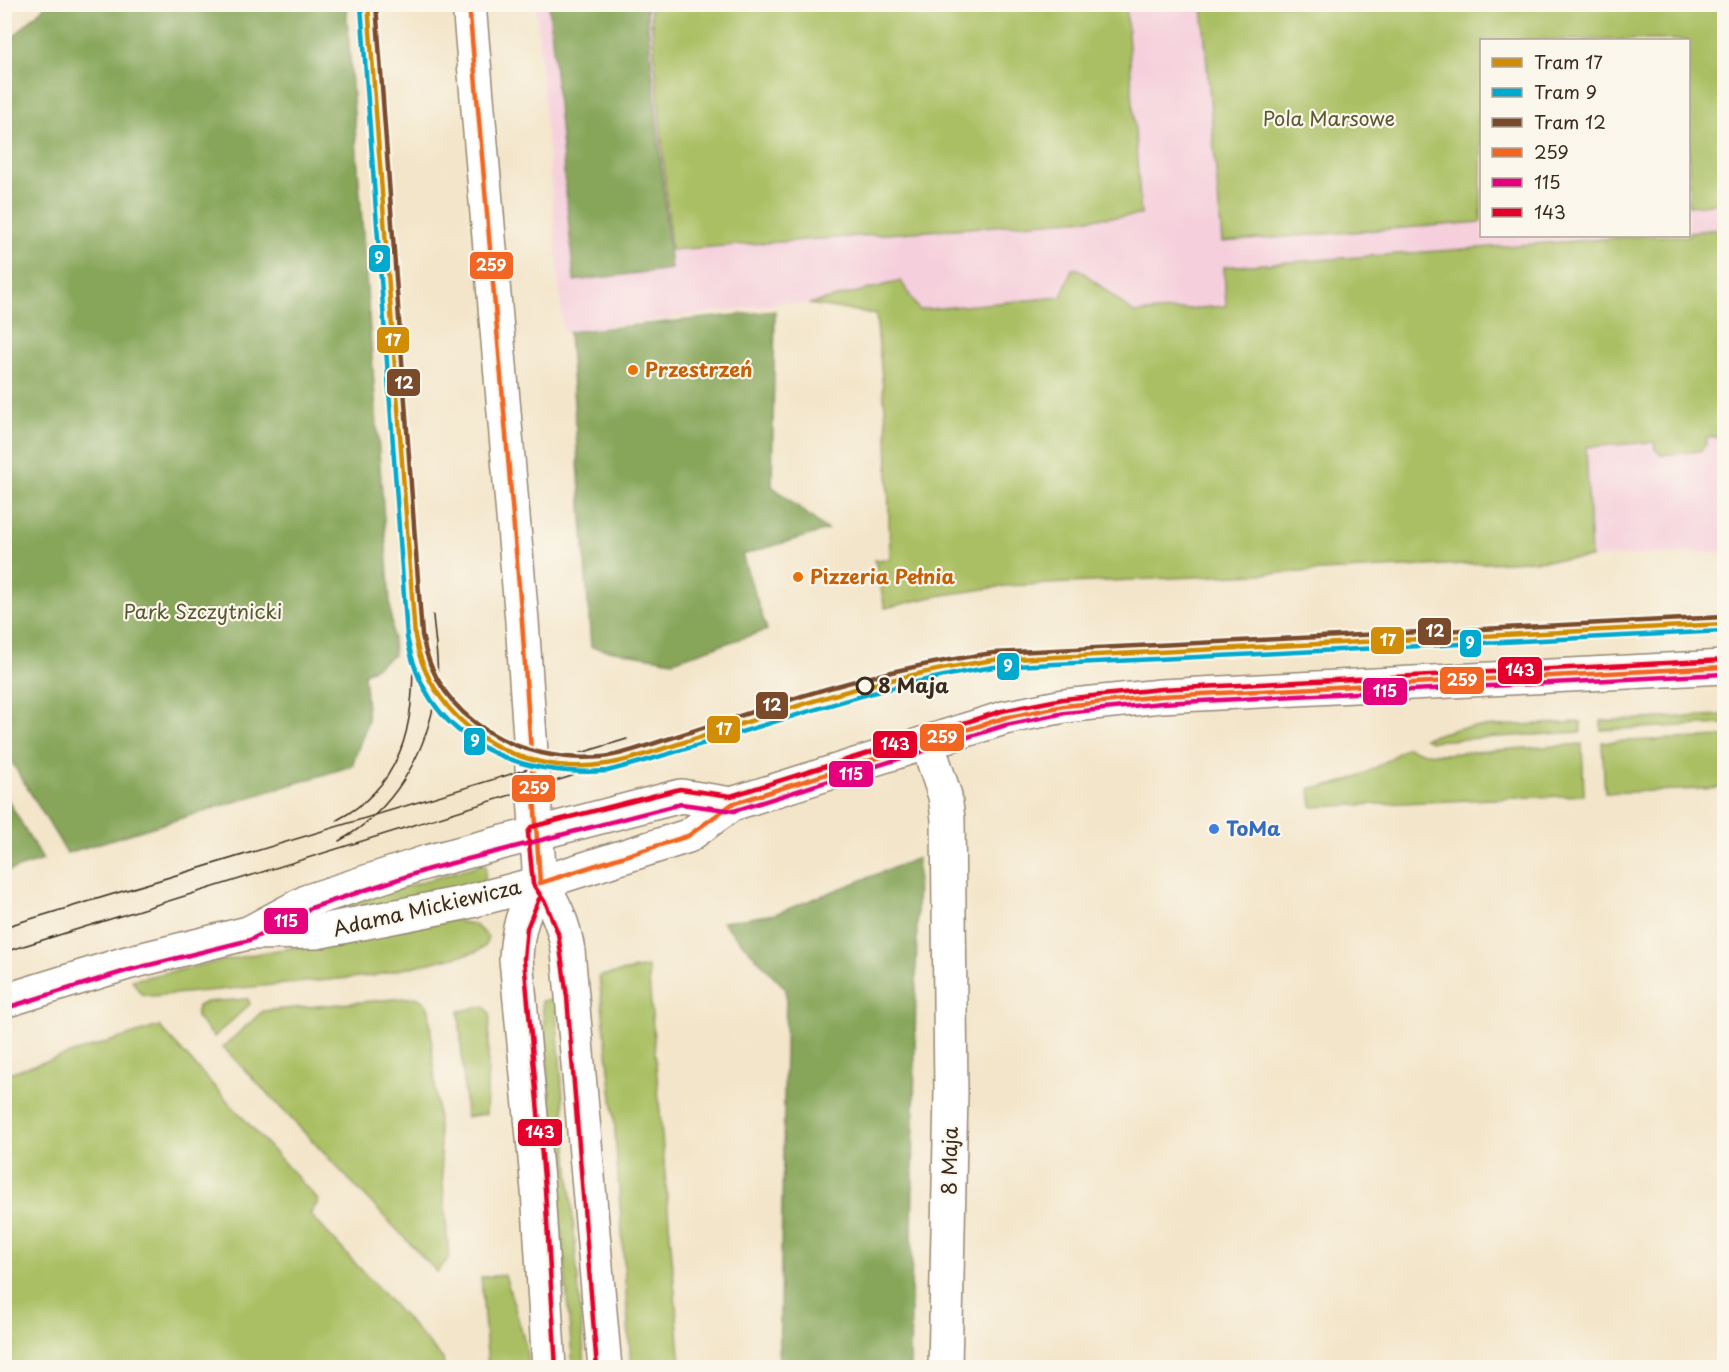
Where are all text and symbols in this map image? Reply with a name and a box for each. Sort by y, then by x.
legend [1480,39,1690,237]
text: Tram 17 [1534,48,1603,75]
text: Tram 9 [1534,78,1597,105]
park label: Pola Marsowe [1263,103,1395,133]
text: Tram 12 [1534,108,1606,135]
text: 259 [1534,138,1569,165]
text: 115 [1534,168,1561,195]
text: 143 [1534,198,1566,225]
line badge: 9 [368,244,391,273]
text: 9 [374,245,384,269]
line badge: 259 [469,251,514,280]
text: 259 [476,252,506,276]
line badge: 17 [376,326,410,354]
text: 17 [385,327,402,351]
place label: Przestrzeń [645,354,753,384]
marker: Przestrzeń [626,363,640,377]
line badge: 12 [386,368,421,397]
text: 12 [395,370,413,394]
place label: Pizzeria Pełnia [810,561,955,591]
marker: Pizzeria Pełnia [791,570,805,584]
park label: Park Szczytnicki [124,596,282,626]
line badge: 12 [1417,617,1452,646]
text: 12 [1426,618,1444,642]
line badge: 17 [1370,626,1405,655]
text: 17 [1380,627,1397,651]
line badge: 9 [1459,629,1482,658]
text: 9 [1465,630,1475,654]
line badge: 9 [996,652,1020,681]
text: 9 [1003,653,1013,677]
line badge: 143 [1497,656,1543,685]
text: 143 [1505,657,1535,681]
line badge: 259 [1439,666,1485,695]
text: 259 [1447,667,1477,691]
place label: 8 Maja [878,670,949,700]
marker: 8 Maja [856,677,874,695]
line badge: 115 [1362,677,1408,706]
text: 115 [1373,678,1397,702]
line badge: 12 [755,691,789,720]
text: 12 [763,692,781,716]
line badge: 17 [706,715,741,744]
text: 17 [716,716,733,740]
line badge: 259 [919,723,965,752]
text: 259 [927,724,957,748]
line badge: 9 [463,727,486,756]
text: 9 [470,728,480,752]
line badge: 143 [872,730,918,759]
text: 143 [880,731,910,755]
line badge: 115 [828,760,874,788]
text: 115 [839,761,863,785]
line badge: 259 [511,774,556,803]
text: 259 [519,775,549,799]
place label: ToMa [1226,813,1281,843]
marker: ToMa [1207,822,1221,836]
street label: Adama Mickiewicza [330,871,524,943]
line badge: 115 [263,907,309,935]
text: 115 [274,908,298,932]
line badge: 143 [517,1118,563,1147]
text: 143 [525,1119,555,1143]
street label: 8 Maja [933,1126,965,1195]

